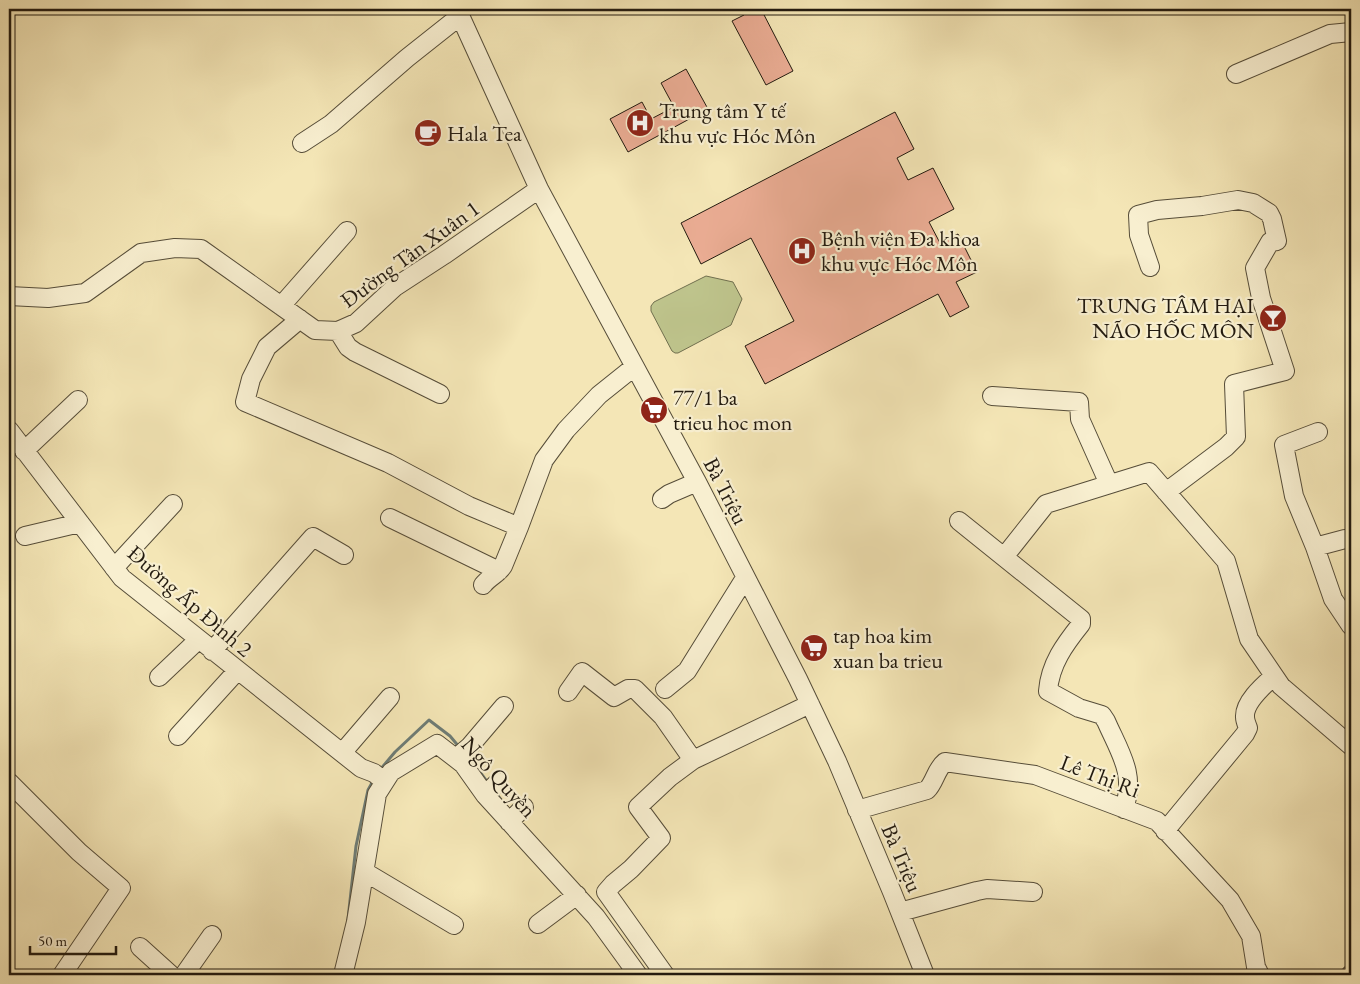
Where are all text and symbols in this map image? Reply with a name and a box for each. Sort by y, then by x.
place label: Trung tâm Y tế khu vực Hóc Môn [659,96,816,150]
hospital icon: Trung tâm Y tế khu vực Hóc Môn [625,108,655,138]
cafe icon: Hala Tea [413,118,443,148]
place label: Hala Tea [447,119,522,148]
street label: Đường Tân Xuân 1 [335,194,485,314]
place label: Bệnh viện Đa khoa khu vực Hóc Môn [821,224,980,278]
hospital icon: Bệnh viện Đa khoa khu vực Hóc Môn [787,236,817,266]
place label: TRUNG TÂM HẠI NÃO HỐC MÔN [1077,291,1255,345]
bar icon: TRUNG TÂM HẠI NÃO HỐC MÔN [1258,303,1288,333]
place label: 77/1 ba trieu hoc mon [673,383,793,437]
supermarket icon: 77/1 ba trieu hoc mon [639,395,669,425]
street label: Bà Triệu [697,453,755,530]
street label: Đường Ấp Đình 2 [121,539,259,664]
place label: tap hoa kim xuan ba trieu [833,621,943,675]
supermarket icon: tap hoa kim xuan ba trieu [799,633,829,663]
street label: Ngô Quyền [455,730,543,824]
street label: Lê Thị Ri [1056,748,1144,804]
street label: Bà Triệu [875,819,929,897]
scale bar [30,924,116,956]
text: 50 m [38,931,67,950]

